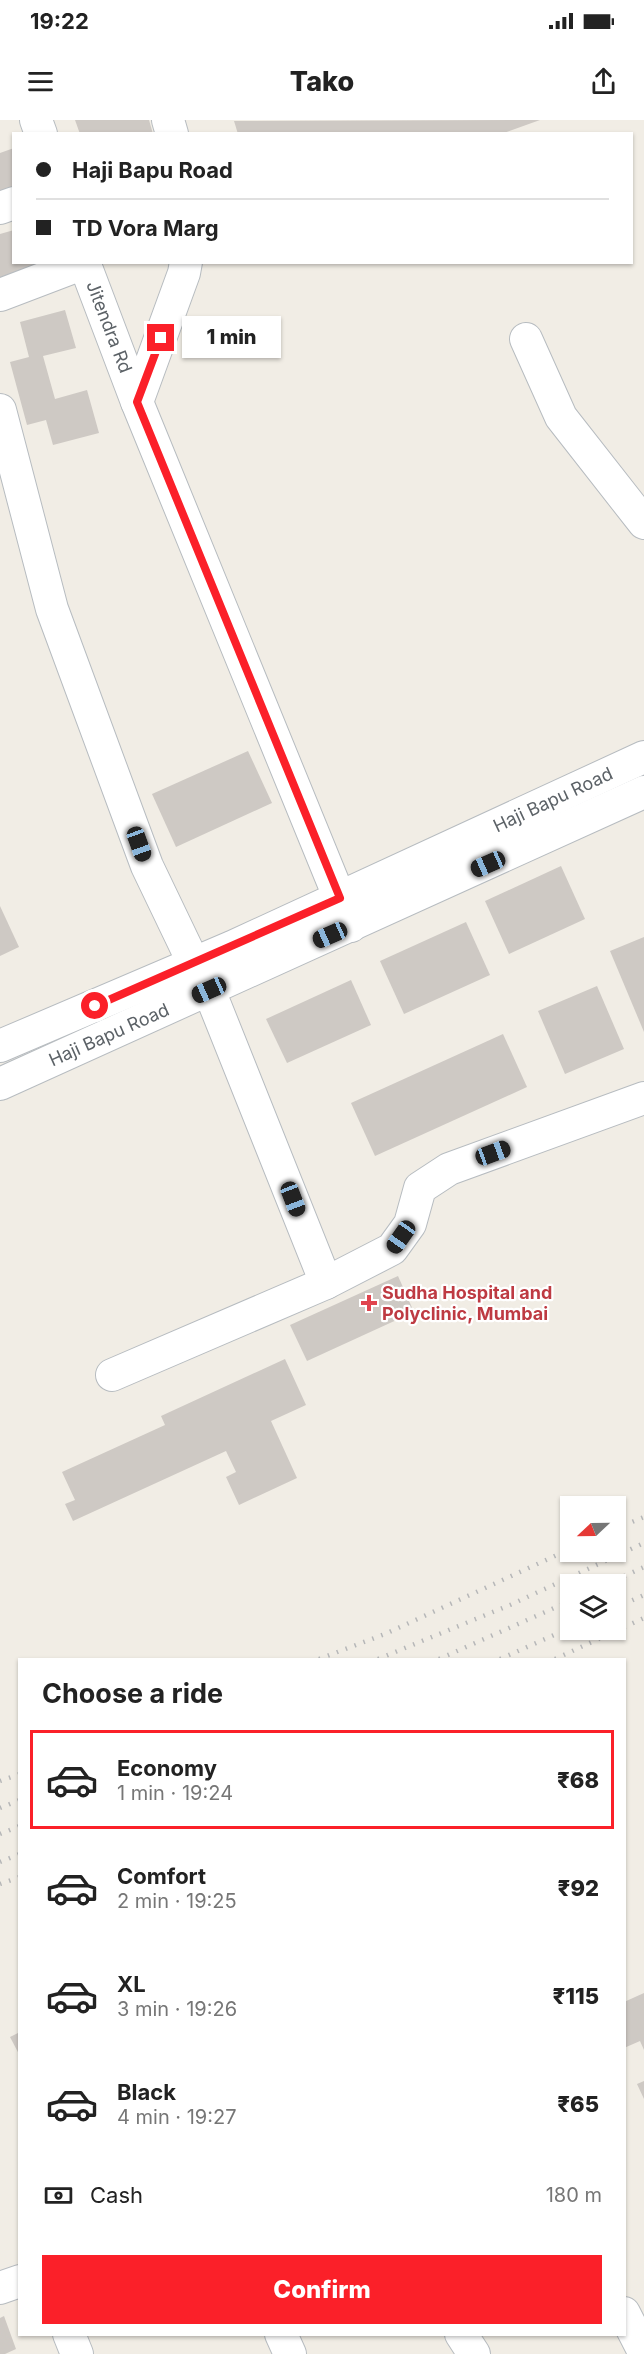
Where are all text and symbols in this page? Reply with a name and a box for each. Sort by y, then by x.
text: 19:22 [30,8,89,34]
icon: menu [24,65,57,98]
text: Tako [290,65,354,98]
icon: share [587,65,620,98]
text: Haji Bapu Road [72,157,233,183]
text: TD Vora Marg [72,215,219,241]
street label: Jitendra Rd [82,278,137,376]
callout: 1 min [182,317,281,359]
route end [147,324,174,351]
text: 1 min [206,325,257,349]
street label: Haji Bapu Road [490,763,616,836]
car [124,824,154,864]
car [468,848,508,880]
car [310,919,350,951]
car [189,974,229,1006]
route start [81,992,108,1019]
street label: Haji Bapu Road [45,999,172,1070]
car [473,1138,513,1168]
car [278,1179,308,1219]
car [383,1217,419,1257]
place label: Sudha Hospital and Polyclinic, Mumbai [382,1282,552,1324]
marker: Sudha Hospital and Polyclinic, Mumbai [360,1294,378,1312]
north arrow [560,1496,626,1562]
map controls [560,1496,626,1640]
button: layers [560,1574,626,1640]
text: Choose a ride [42,1677,223,1710]
icon: car [45,1753,99,1807]
text: Economy [117,1755,217,1781]
text: ₹68 [557,1767,599,1793]
text: 1 min · 19:24 [117,1781,233,1805]
icon: car [45,1861,99,1915]
text: Comfort [117,1863,206,1889]
text: ₹92 [558,1875,599,1901]
text: 2 min · 19:25 [117,1889,237,1913]
icon: car [45,1969,99,2023]
text: XL [117,1971,146,1997]
text: ₹115 [552,1983,599,2009]
text: 3 min · 19:26 [117,1997,237,2021]
icon: car [45,2077,99,2131]
text: Black [117,2079,176,2105]
text: ₹65 [557,2091,599,2117]
text: 4 min · 19:27 [117,2105,237,2129]
icon: cash [42,2179,75,2212]
text: Cash [90,2182,143,2208]
text: 180 m [546,2183,602,2207]
button: Confirm [42,2255,602,2324]

